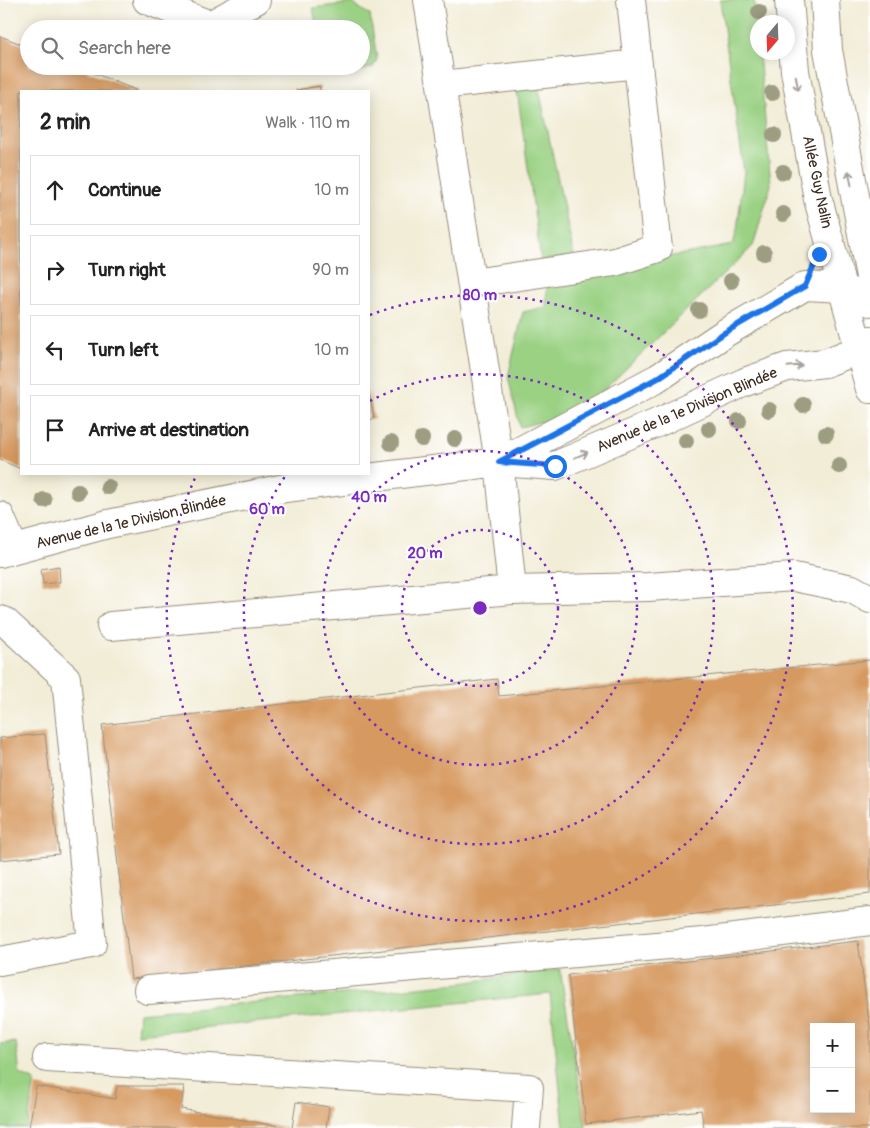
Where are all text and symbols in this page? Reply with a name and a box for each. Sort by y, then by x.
north arrow [750,15,795,60]
search box [20,20,370,75]
icon: search [38,34,66,62]
text: Search here [78,36,171,60]
one-way arrow [793,75,803,91]
text: 2 min [40,109,90,136]
text: Walk · 110 m [265,113,350,133]
street label: Allée Guy Nalin [798,134,836,230]
one-way arrow [845,170,855,186]
icon: ahead [41,176,69,204]
text: Continue [88,178,161,202]
text: 10 m [314,180,349,200]
route end [808,243,831,266]
icon: right [41,256,69,284]
text: Turn right [88,258,166,282]
text: 90 m [312,260,349,280]
text: 80 m [463,286,497,305]
icon: left [41,336,69,364]
text: Turn left [88,338,158,362]
text: 10 m [314,340,349,360]
one-way arrow [787,361,803,371]
street label: Avenue de la 1e Division Blindée [594,363,781,457]
icon: arrive [41,416,69,444]
text: Arrive at destination [88,418,249,442]
one-way arrow [573,450,588,460]
route start [544,455,567,478]
text: 40 m [351,488,387,507]
street label: Avenue de la 1e Division Blindée [34,491,229,553]
text: 60 m [249,500,285,519]
text: 20 m [407,544,443,563]
centre of rings [471,599,489,617]
map controls [810,1023,855,1113]
button: + [810,1023,855,1068]
button: − [810,1068,855,1113]

